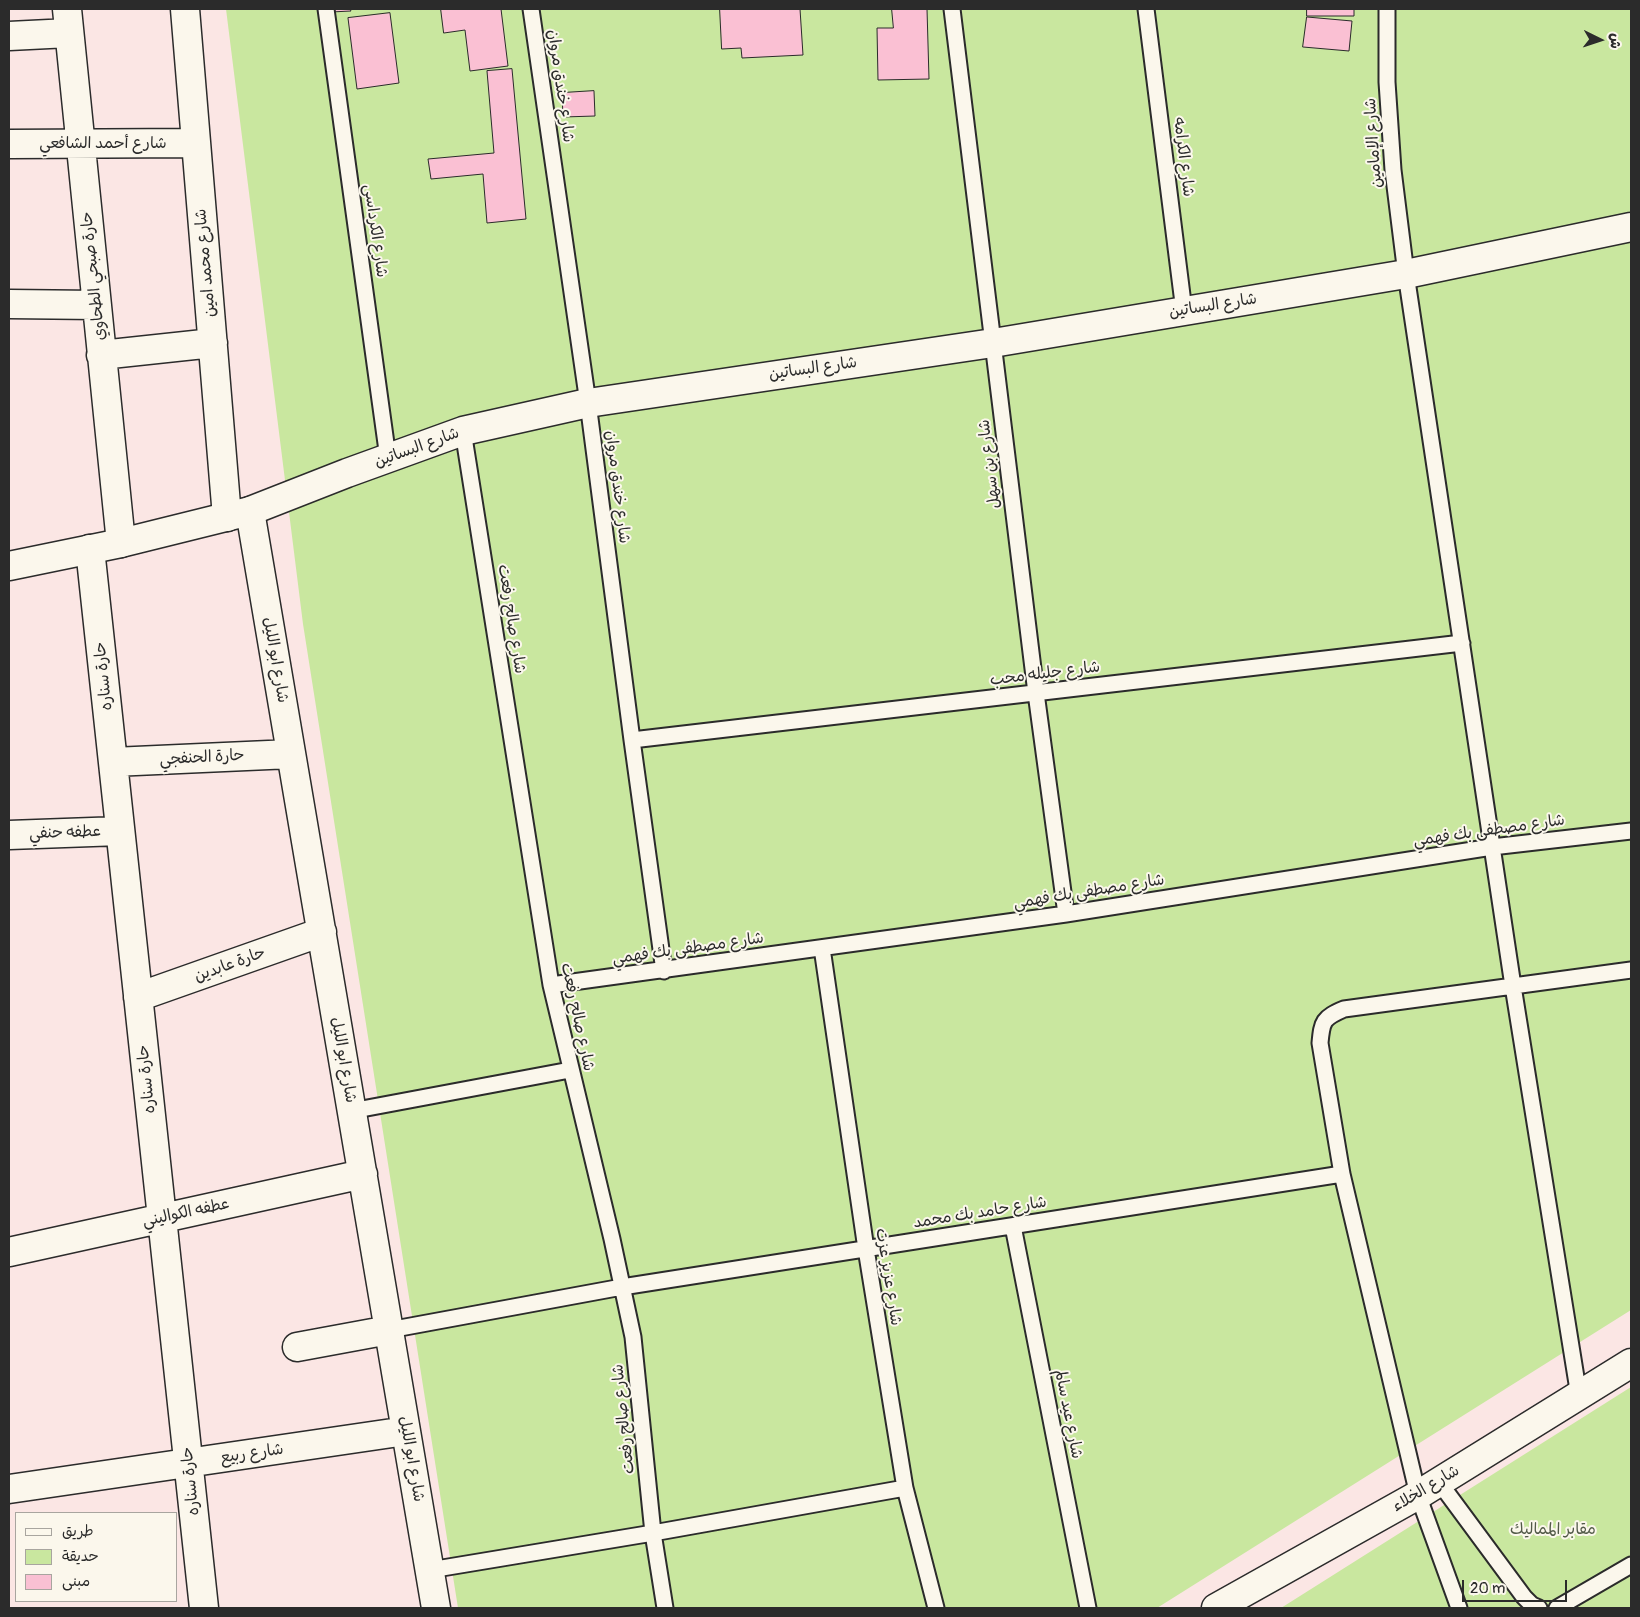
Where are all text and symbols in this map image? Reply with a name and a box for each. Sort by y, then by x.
north arrow [1575,15,1625,65]
street label: شارع خندق مروان [543,28,577,144]
text: ش [1606,33,1624,49]
street label: شارع الإمامين [1361,97,1387,189]
street label: شارع الكرامه [1169,116,1197,198]
street label: شارع أحمد الشافعي [39,134,167,154]
street label: شارع الكرداسى [359,183,391,279]
street label: شارع محمد امين [192,208,220,318]
street label: حارة صبحي الطحاوي [78,211,110,341]
street label: شارع البساتين [1168,290,1258,322]
street label: شارع البساتين [768,353,858,385]
street label: شارع بن سهل [975,418,1005,510]
street label: شارع البساتين [372,424,462,472]
street label: شارع خندق مروان [601,429,633,545]
street label: شارع صالح رفعت [493,563,529,675]
street label: شارع ابو الليل [258,616,292,704]
street label: حارة سناره [91,641,117,711]
street label: شارع جليله محب [989,658,1101,690]
street label: حارة الحنفجي [159,746,245,770]
street label: شارع مصطفى بك فهمي [1412,811,1566,851]
street label: عطفه حنفي [29,822,101,844]
street label: شارع مصطفى بك فهمي [1012,871,1166,913]
street label: شارع مصطفى بك فهمي [611,929,765,969]
street label: حارة عابدين [192,943,268,987]
street label: شارع صالح رفعت [556,961,598,1073]
street label: شارع ابو الليل [326,1016,360,1104]
street label: حارة سناره [134,1044,160,1114]
street label: شارع حامد بك محمد [912,1193,1048,1233]
street label: عطفه الكواليني [141,1194,231,1232]
street label: شارع عزيز عزت [871,1227,905,1327]
street label: شارع صالح رفعت [609,1363,639,1475]
street label: شارع عيد سالم [1050,1368,1086,1460]
street label: شارع ابو الليل [394,1415,428,1503]
street label: شارع ربيع [219,1440,285,1468]
street label: حارة سناره [178,1446,204,1516]
street label: شارع الخلاء [1389,1461,1463,1517]
legend [15,1512,178,1602]
park label: مقابر المماليك [1510,1520,1596,1540]
text: طريق [62,1522,94,1541]
text: حديقة [62,1547,99,1566]
scale bar [1465,1570,1570,1602]
text: مبنى [62,1572,90,1591]
text: 20 m [1470,1579,1505,1598]

